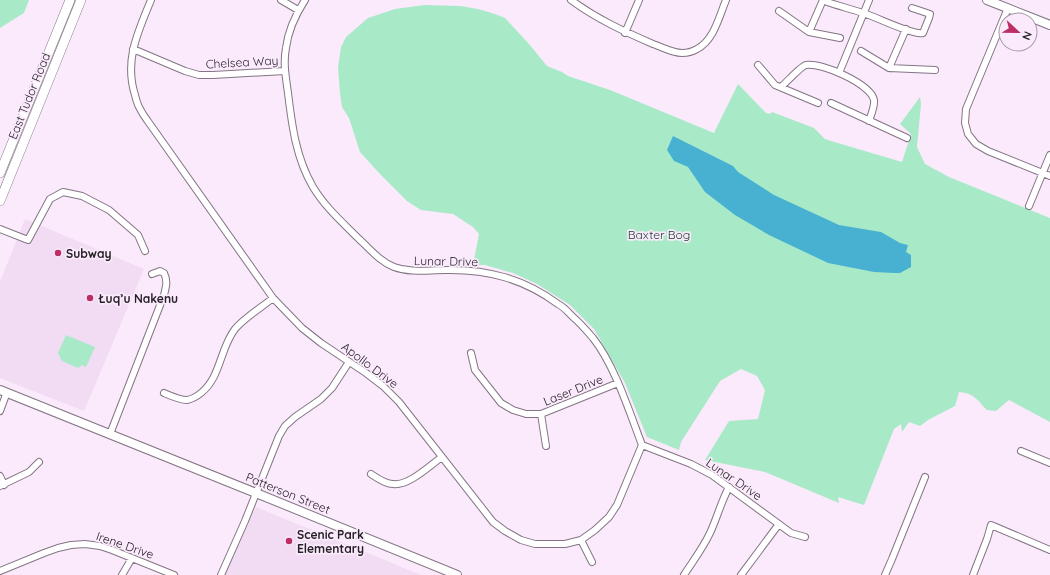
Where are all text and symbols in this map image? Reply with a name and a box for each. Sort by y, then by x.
north arrow [998,12,1038,52]
text: N [1019,29,1035,42]
street label: East Tudor Road [5,51,53,141]
street label: Chelsea Way [205,53,279,71]
park label: Baxter Bog [628,227,690,242]
place label: Subway [66,246,112,261]
marker: Subway [53,248,63,258]
street label: Lunar Drive [414,253,478,269]
place label: Łuq’u Nakenu [98,291,178,306]
marker: Łuq’u Nakenu [85,293,95,303]
street label: Apollo Drive [339,339,401,391]
street label: Laser Drive [541,371,605,409]
street label: Lunar Drive [703,455,765,503]
street label: Patterson Street [244,469,332,517]
place label: Scenic Park Elementary [297,527,364,556]
street label: Irene Drive [94,528,156,562]
marker: Scenic Park Elementary [284,536,294,546]

